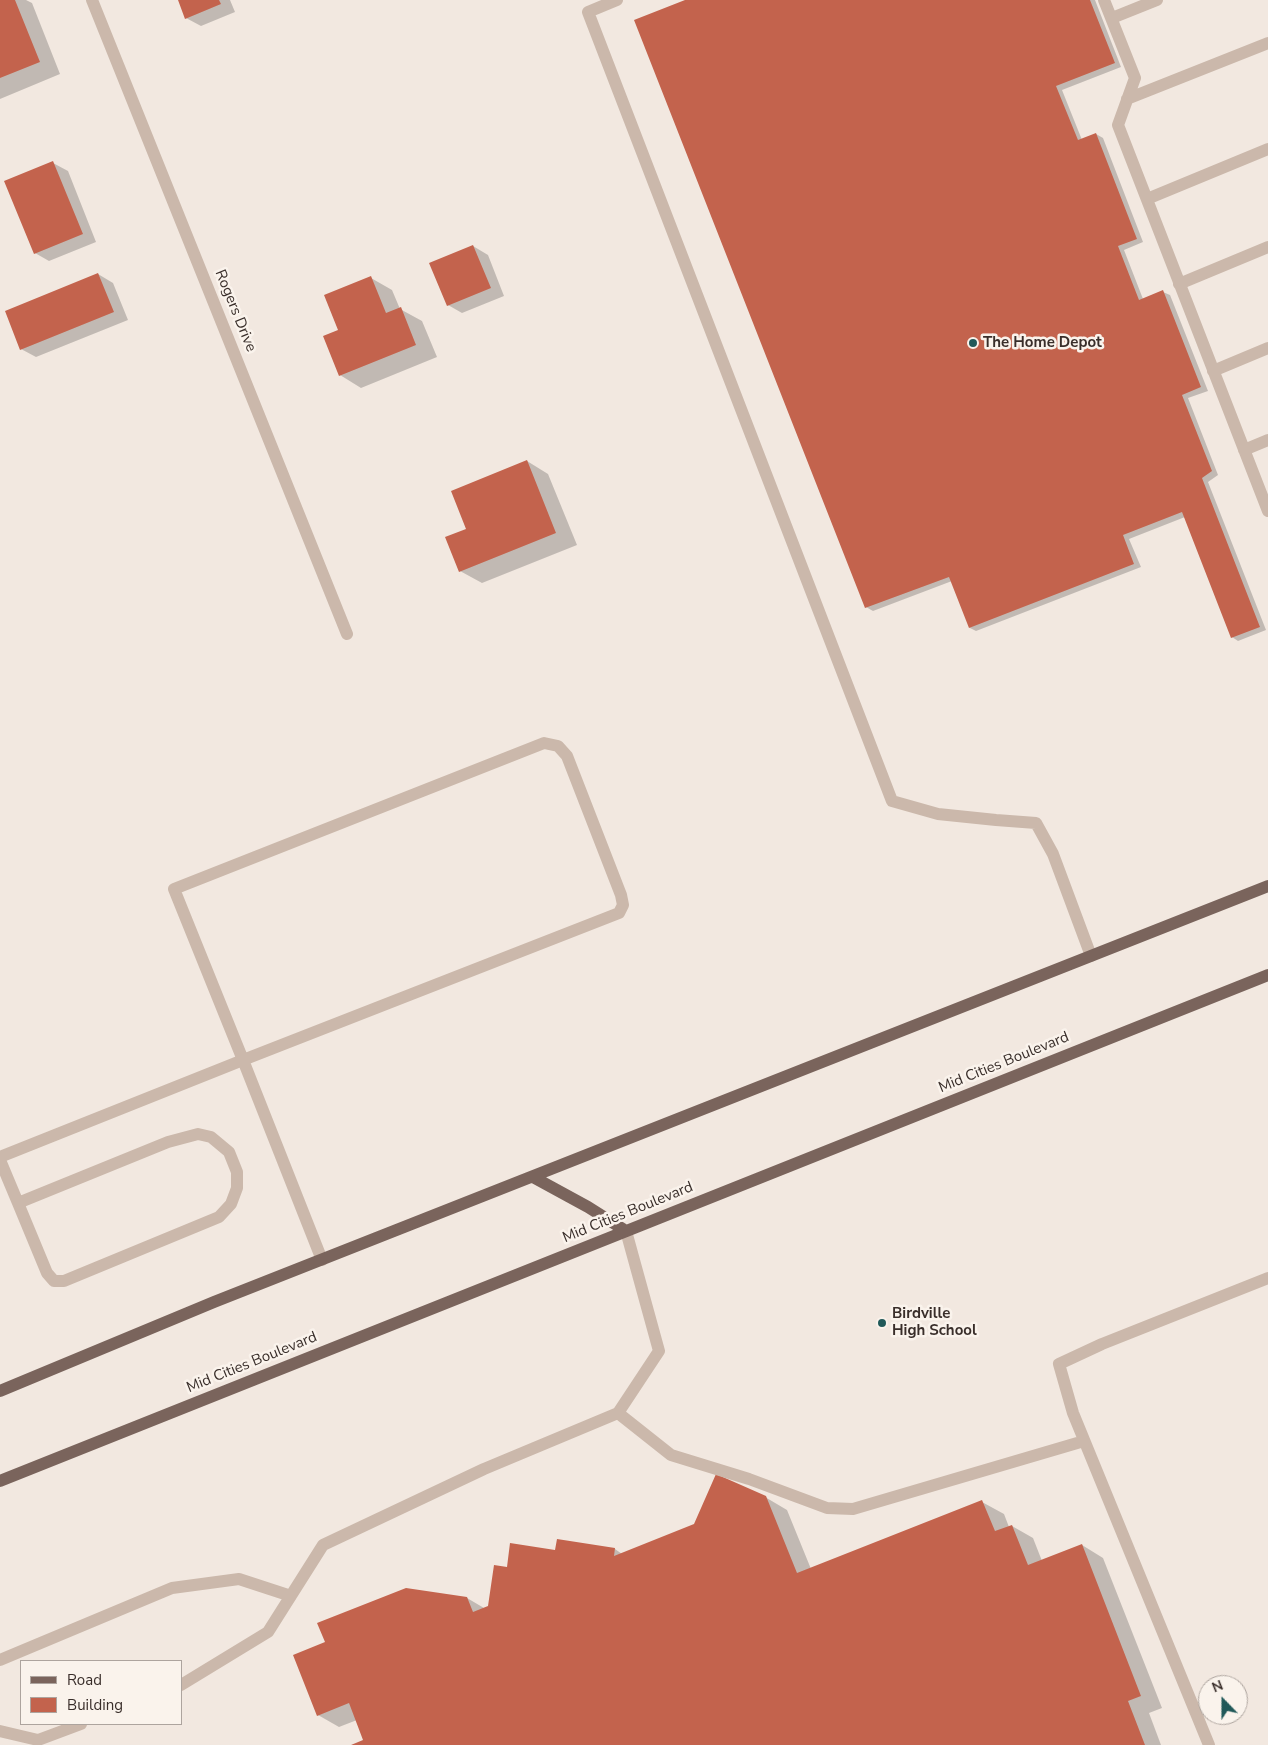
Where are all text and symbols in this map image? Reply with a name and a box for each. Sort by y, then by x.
street label: Rogers Drive [210,267,260,355]
place label: The Home Depot [983,334,1102,352]
marker: The Home Depot [967,337,979,349]
street label: Mid Cities Boulevard [936,1029,1072,1097]
street label: Mid Cities Boulevard [560,1179,696,1247]
place label: Birdville High School [892,1305,977,1340]
marker: Birdville High School [876,1317,888,1329]
street label: Mid Cities Boulevard [184,1329,320,1397]
legend [20,1660,182,1725]
text: Road [67,1670,102,1690]
north arrow [1198,1675,1248,1725]
text: N [1209,1676,1226,1697]
text: Building [67,1695,123,1715]

